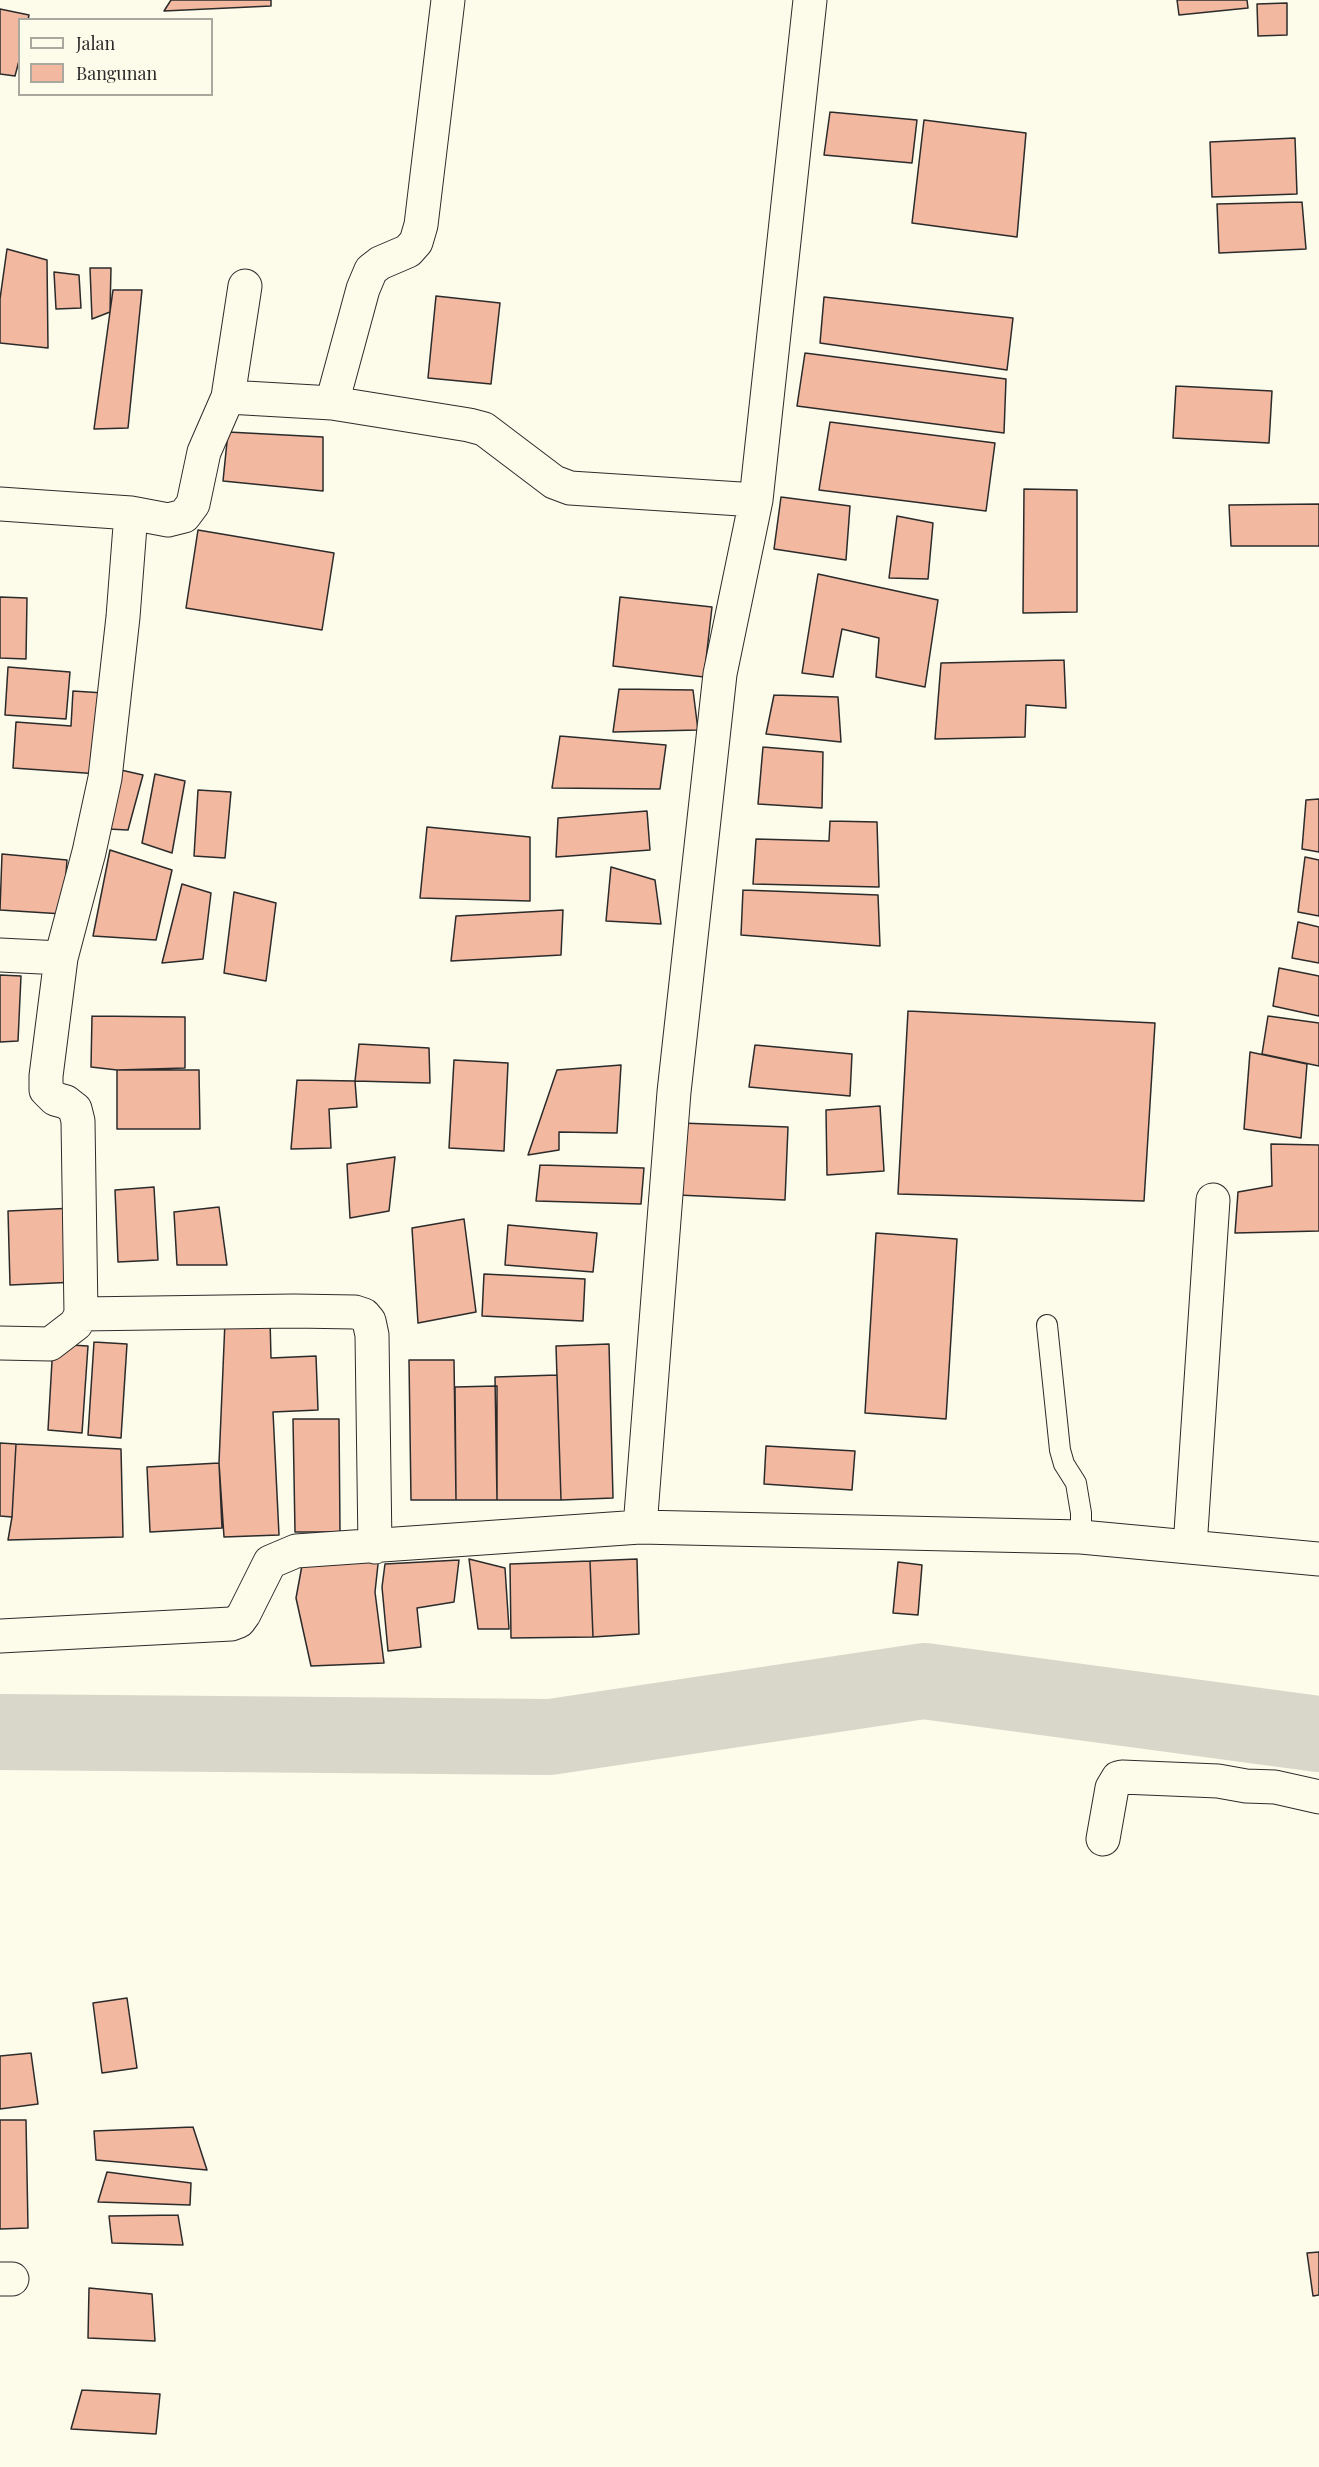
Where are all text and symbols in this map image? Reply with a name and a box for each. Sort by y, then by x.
legend [18,18,213,96]
text: Jalan [76,31,115,55]
text: Bangunan [76,61,157,85]

